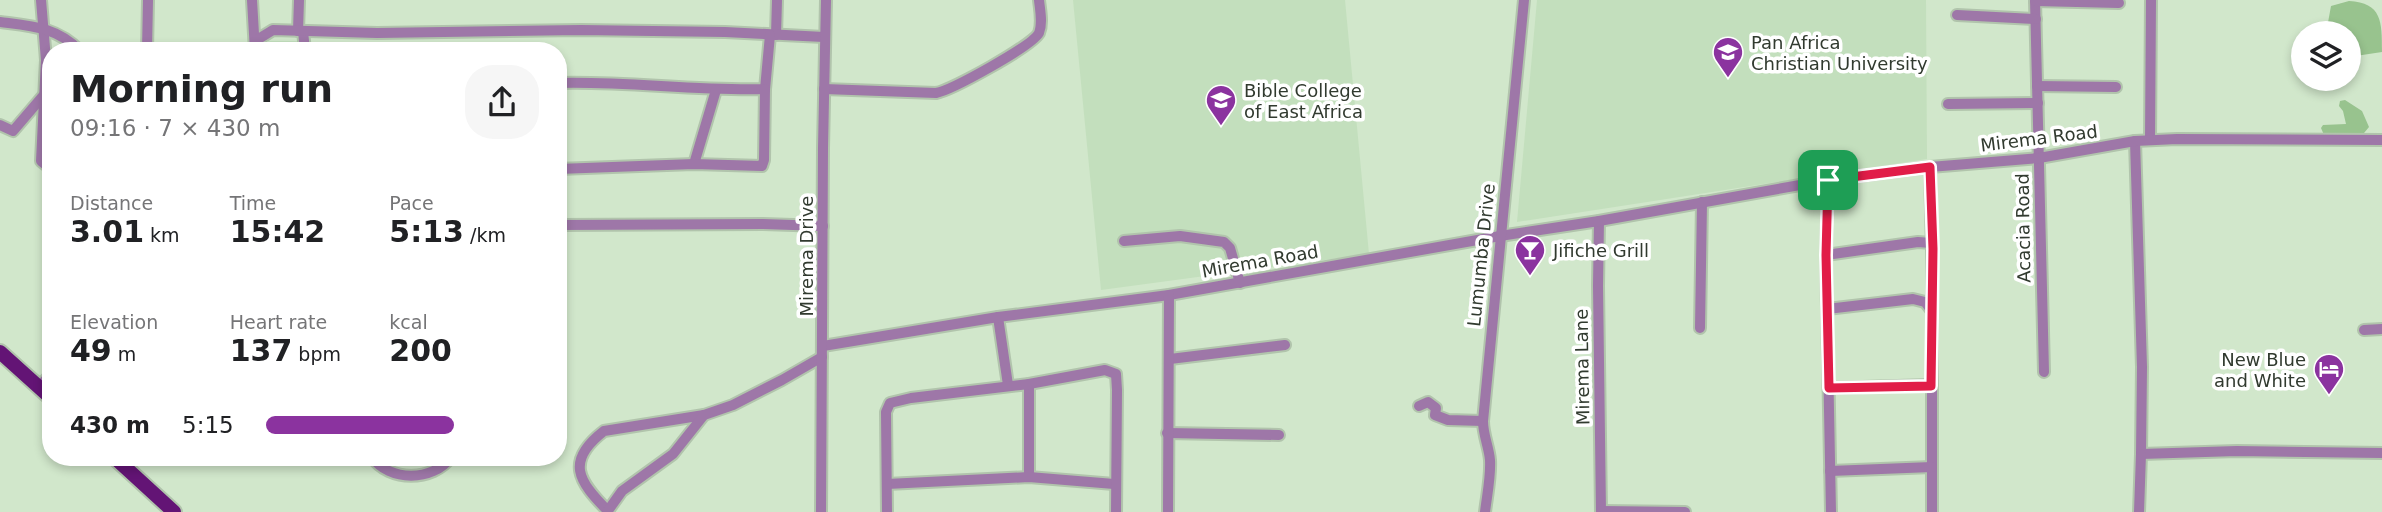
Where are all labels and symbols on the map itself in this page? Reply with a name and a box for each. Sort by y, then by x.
place label: Pan Africa Christian University [1751,32,1928,74]
school or university icon: Pan Africa Christian University [1711,35,1745,79]
place label: Bible College of East Africa [1244,80,1363,122]
school or university icon: Bible College of East Africa [1204,83,1238,127]
street label: Mirema Road [1979,120,2099,156]
pin [1798,150,1858,210]
street label: Acacia Road [2012,173,2034,283]
street label: Lumumba Drive [1463,182,1499,328]
street label: Mirema Drive [796,196,817,316]
bar icon: Jifiche Grill [1513,233,1547,277]
street label: Mirema Road [1200,240,1320,282]
place label: Jifiche Grill [1552,240,1649,261]
street label: Mirema Lane [1570,309,1594,425]
place label: New Blue and White [2214,349,2306,391]
hotel icon: New Blue and White [2312,352,2346,396]

